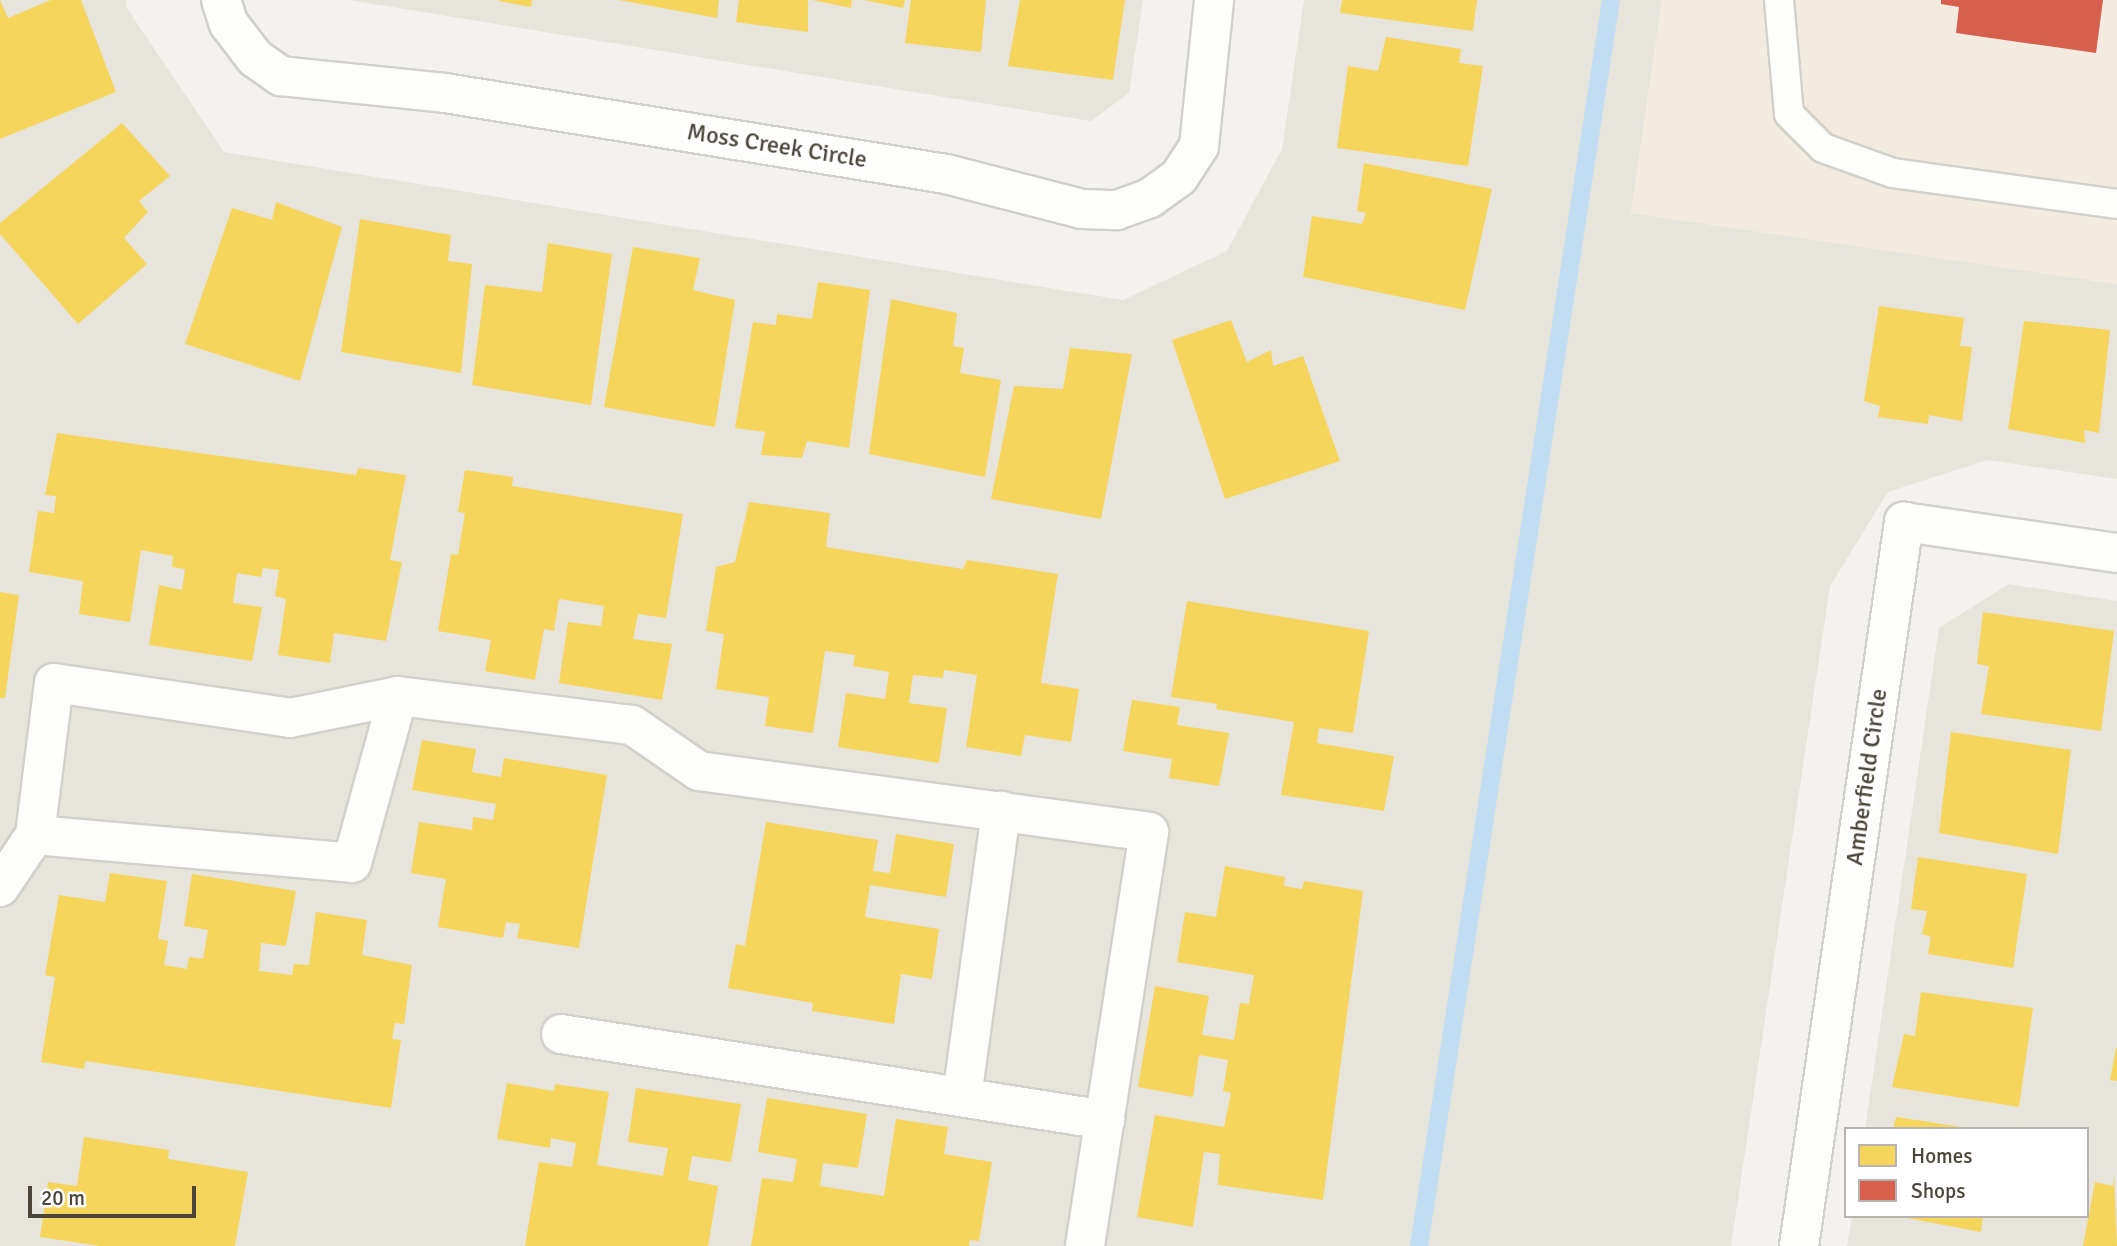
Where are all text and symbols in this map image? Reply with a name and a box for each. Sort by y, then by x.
street label: Moss Creek Circle [685,118,869,174]
street label: Amberfield Circle [1840,687,1894,867]
legend [1844,1127,2089,1218]
text: Homes [1911,1143,1973,1169]
scale bar [32,1172,200,1216]
text: Shops [1911,1178,1965,1204]
text: 20 m [41,1185,85,1211]

